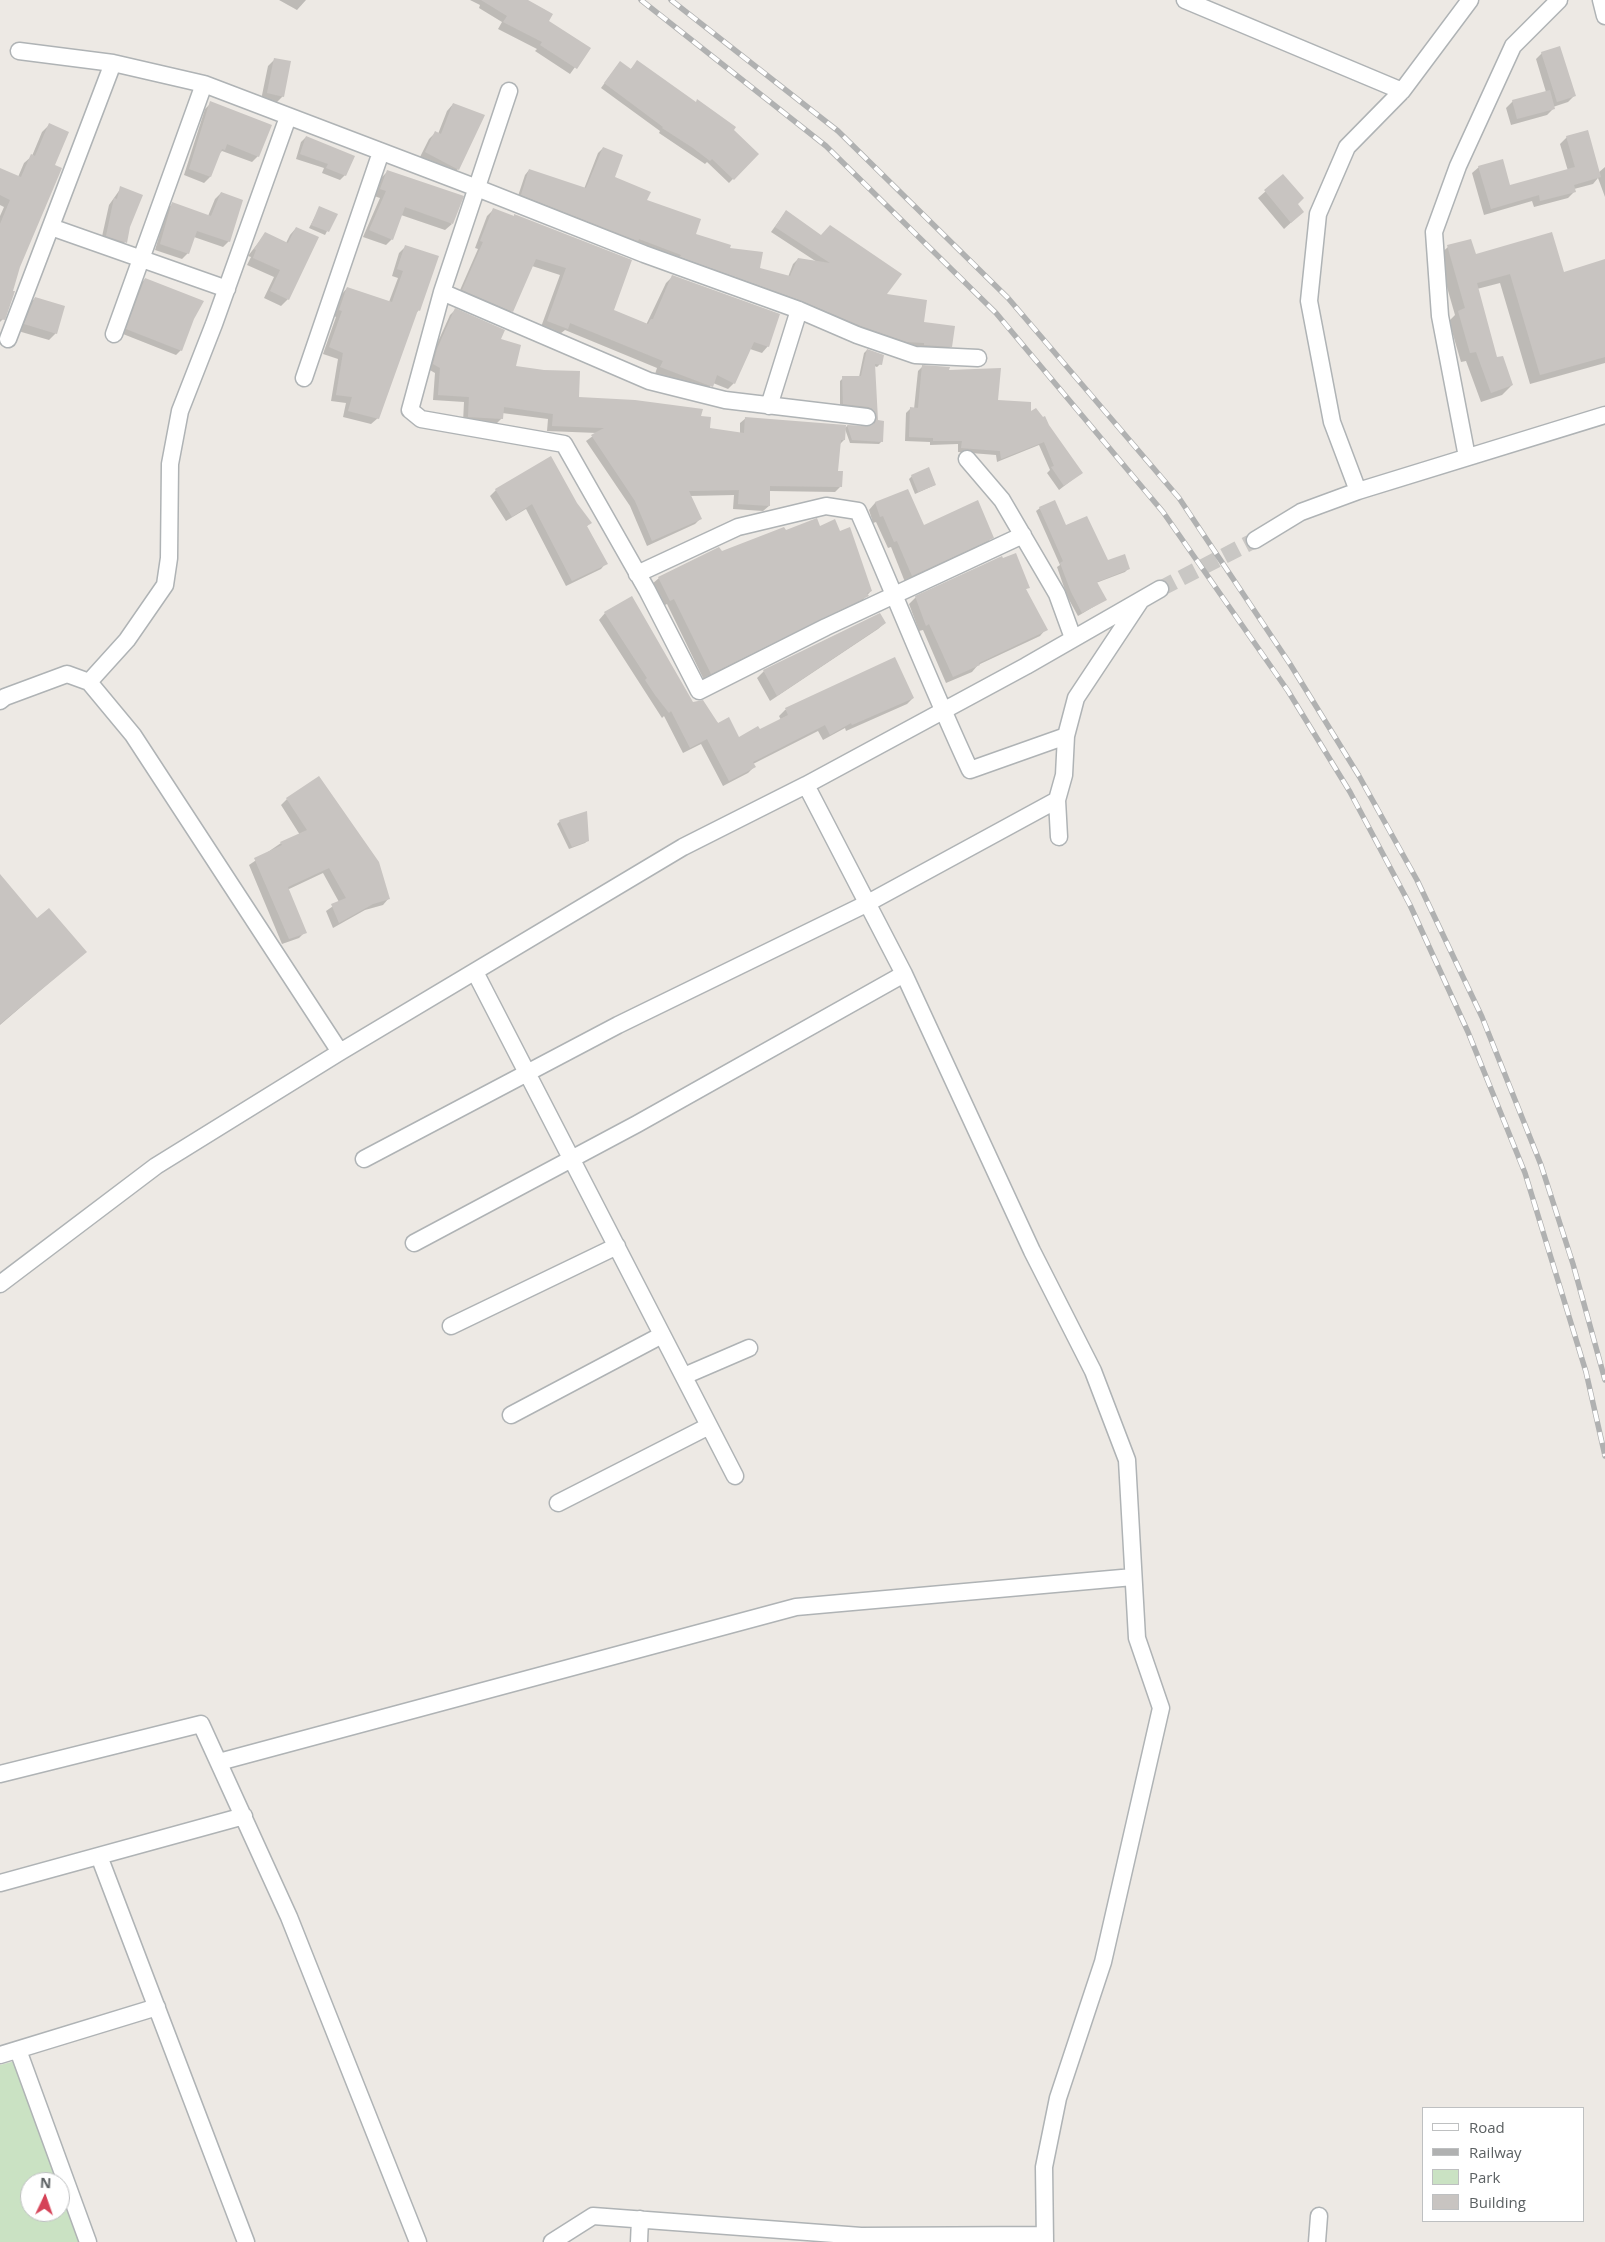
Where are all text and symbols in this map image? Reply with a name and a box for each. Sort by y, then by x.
legend [1422,2107,1585,2222]
text: Road [1469,2117,1505,2137]
text: Railway [1469,2142,1522,2162]
text: Park [1469,2167,1500,2187]
north arrow [20,2172,70,2222]
text: N [40,2173,52,2192]
text: Building [1469,2192,1526,2212]

